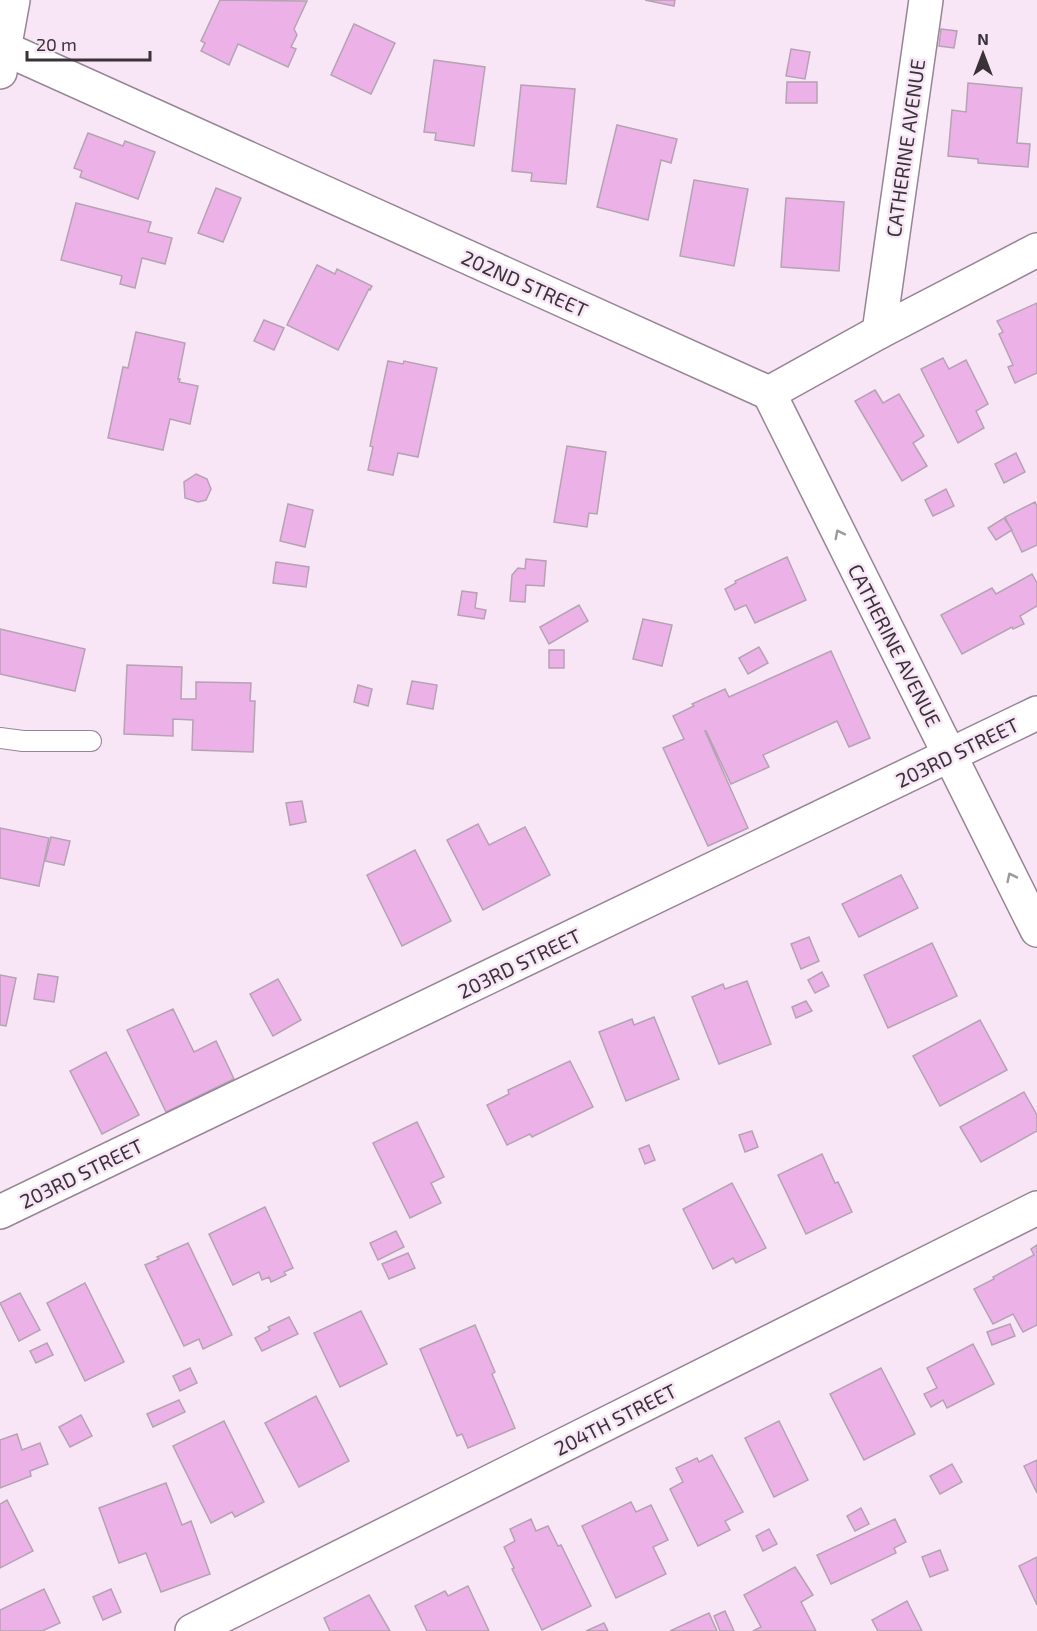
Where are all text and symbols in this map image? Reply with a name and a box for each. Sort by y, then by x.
scale bar [27,24,150,62]
north arrow [953,24,1013,84]
text: N [977,29,989,48]
text: 20 m [36,33,77,55]
street label: CATHERINE AVENUE [881,57,929,239]
street label: 202ND STREET [458,244,592,322]
one-way arrow [835,529,847,540]
street label: CATHERINE AVENUE [844,560,946,730]
street label: 203RD STREET [892,712,1023,792]
one-way arrow [1007,873,1018,884]
street label: 203RD STREET [454,923,585,1003]
street label: 203RD STREET [16,1133,147,1213]
street label: 204TH STREET [550,1378,680,1460]

